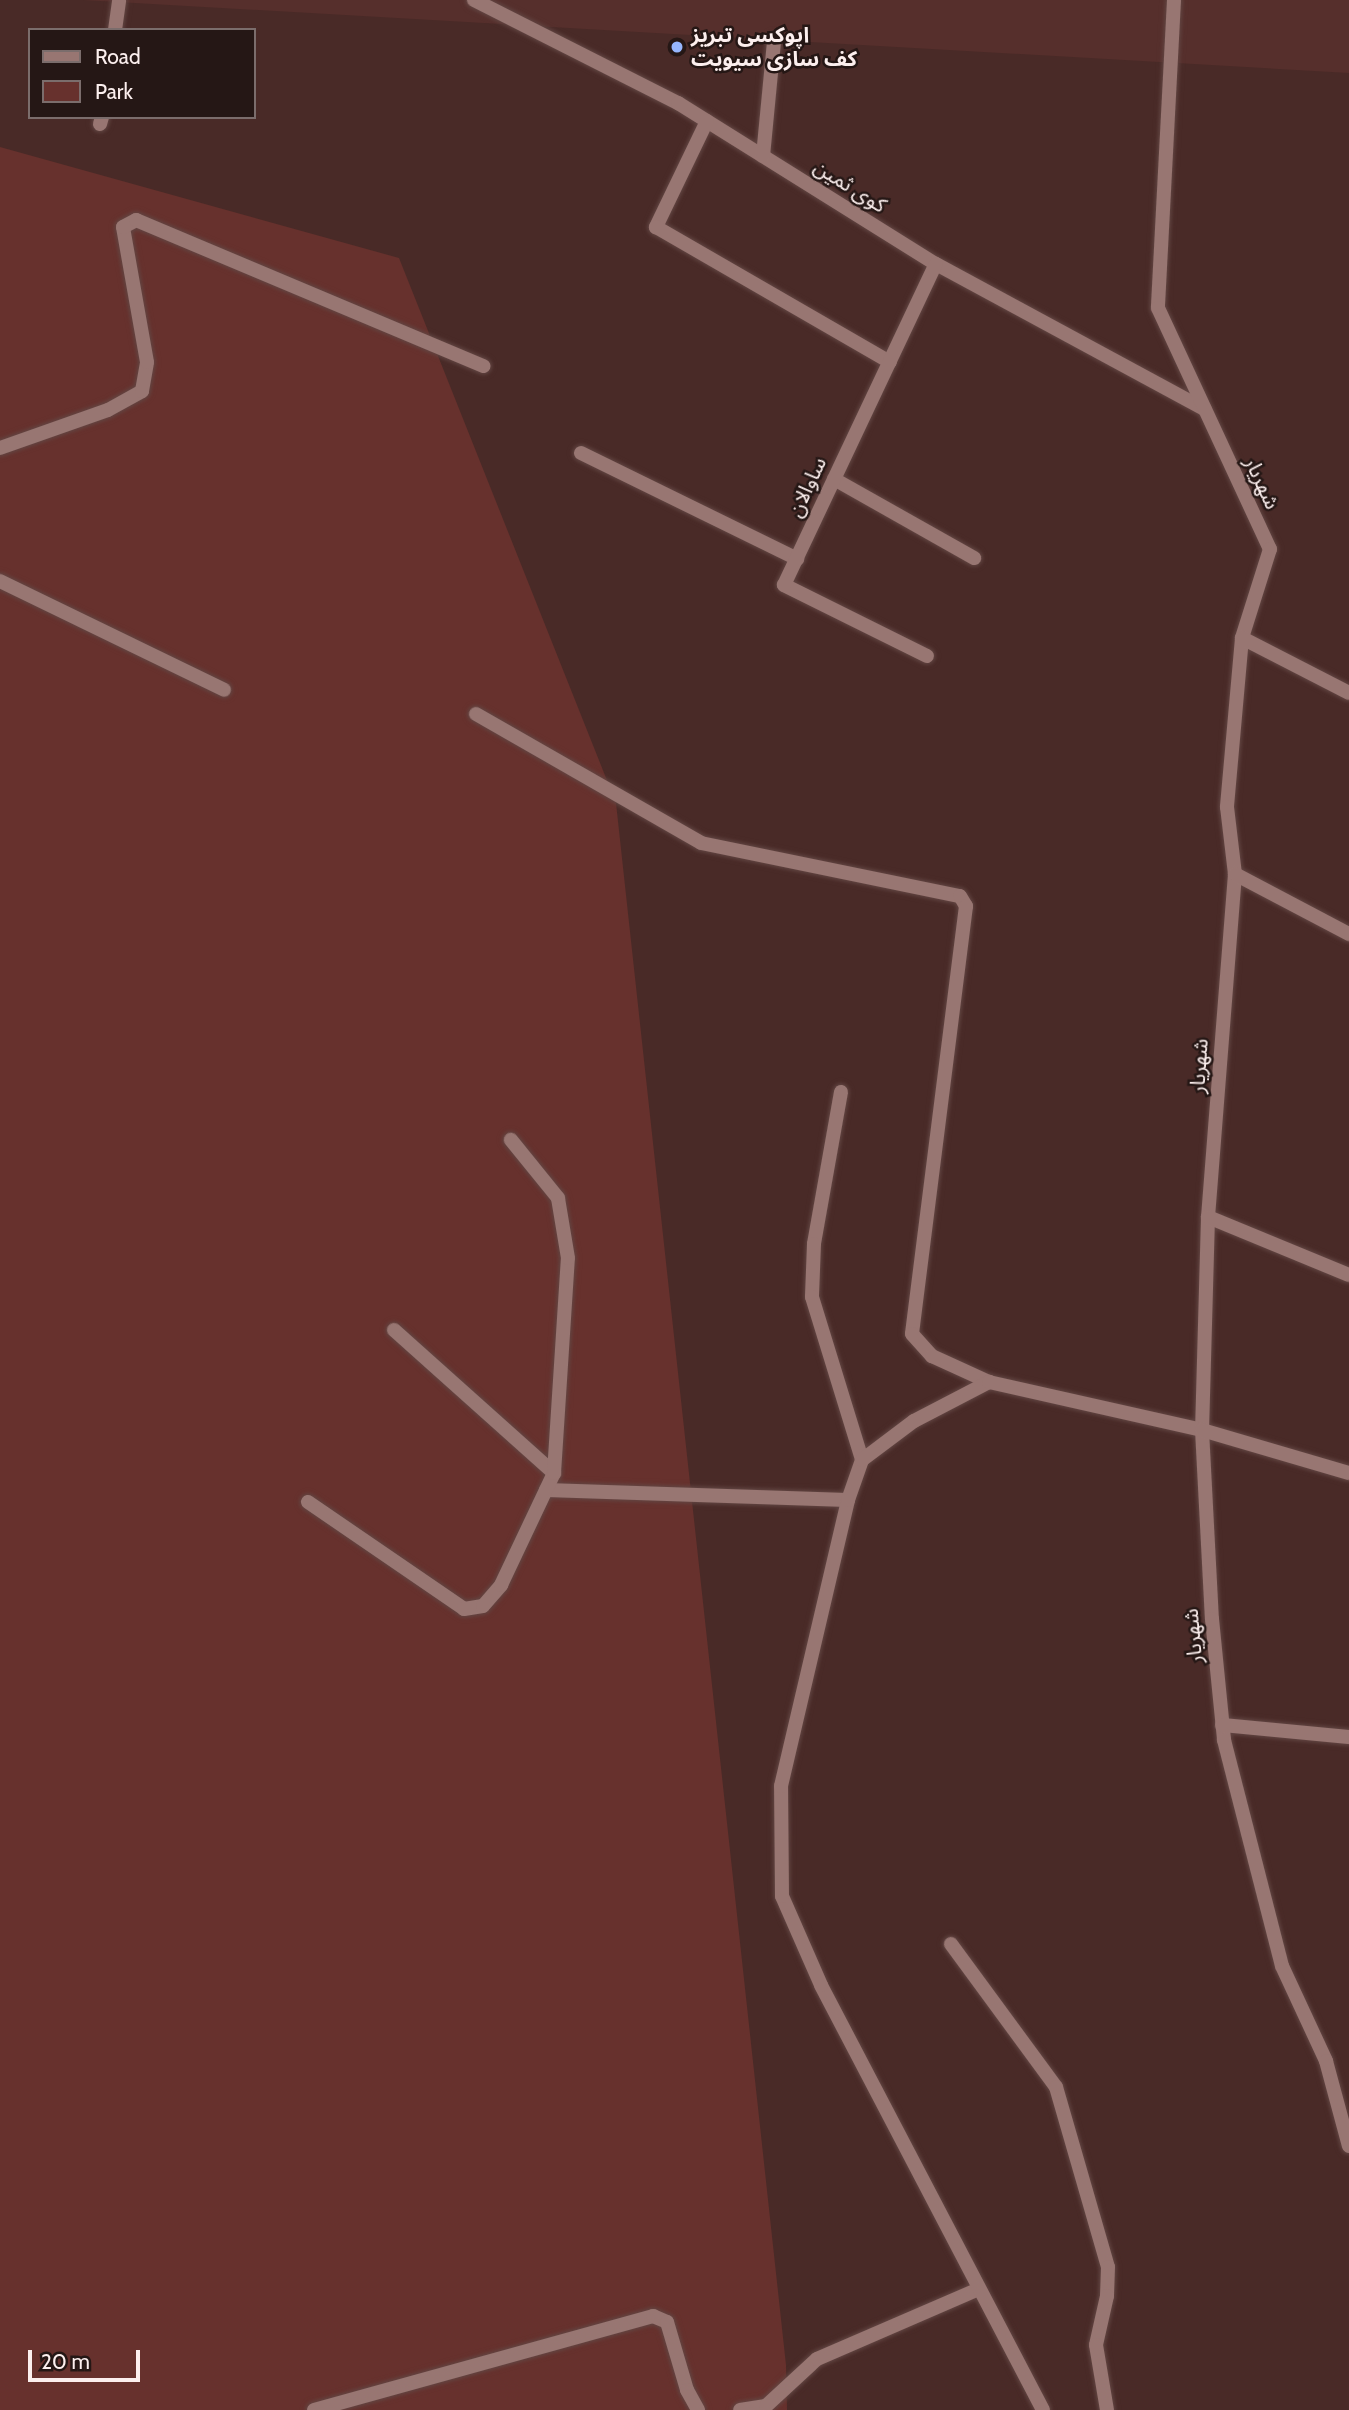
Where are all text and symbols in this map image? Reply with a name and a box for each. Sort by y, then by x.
place label: اپوکسی تبریز کف سازی سیویت [691,22,857,72]
legend [28,28,256,119]
marker: اپوکسی تبریز کف سازی سیویت [669,39,685,55]
text: Road [95,44,141,69]
text: Park [95,79,133,104]
street label: کوی ثمین [809,154,891,218]
street label: ساوالان [782,453,832,521]
street label: شهریار [1239,453,1285,513]
street label: شهریار [1185,1038,1213,1094]
street label: شهریار [1178,1608,1208,1664]
scale bar [32,2336,144,2380]
text: 20 m [41,2349,90,2374]

